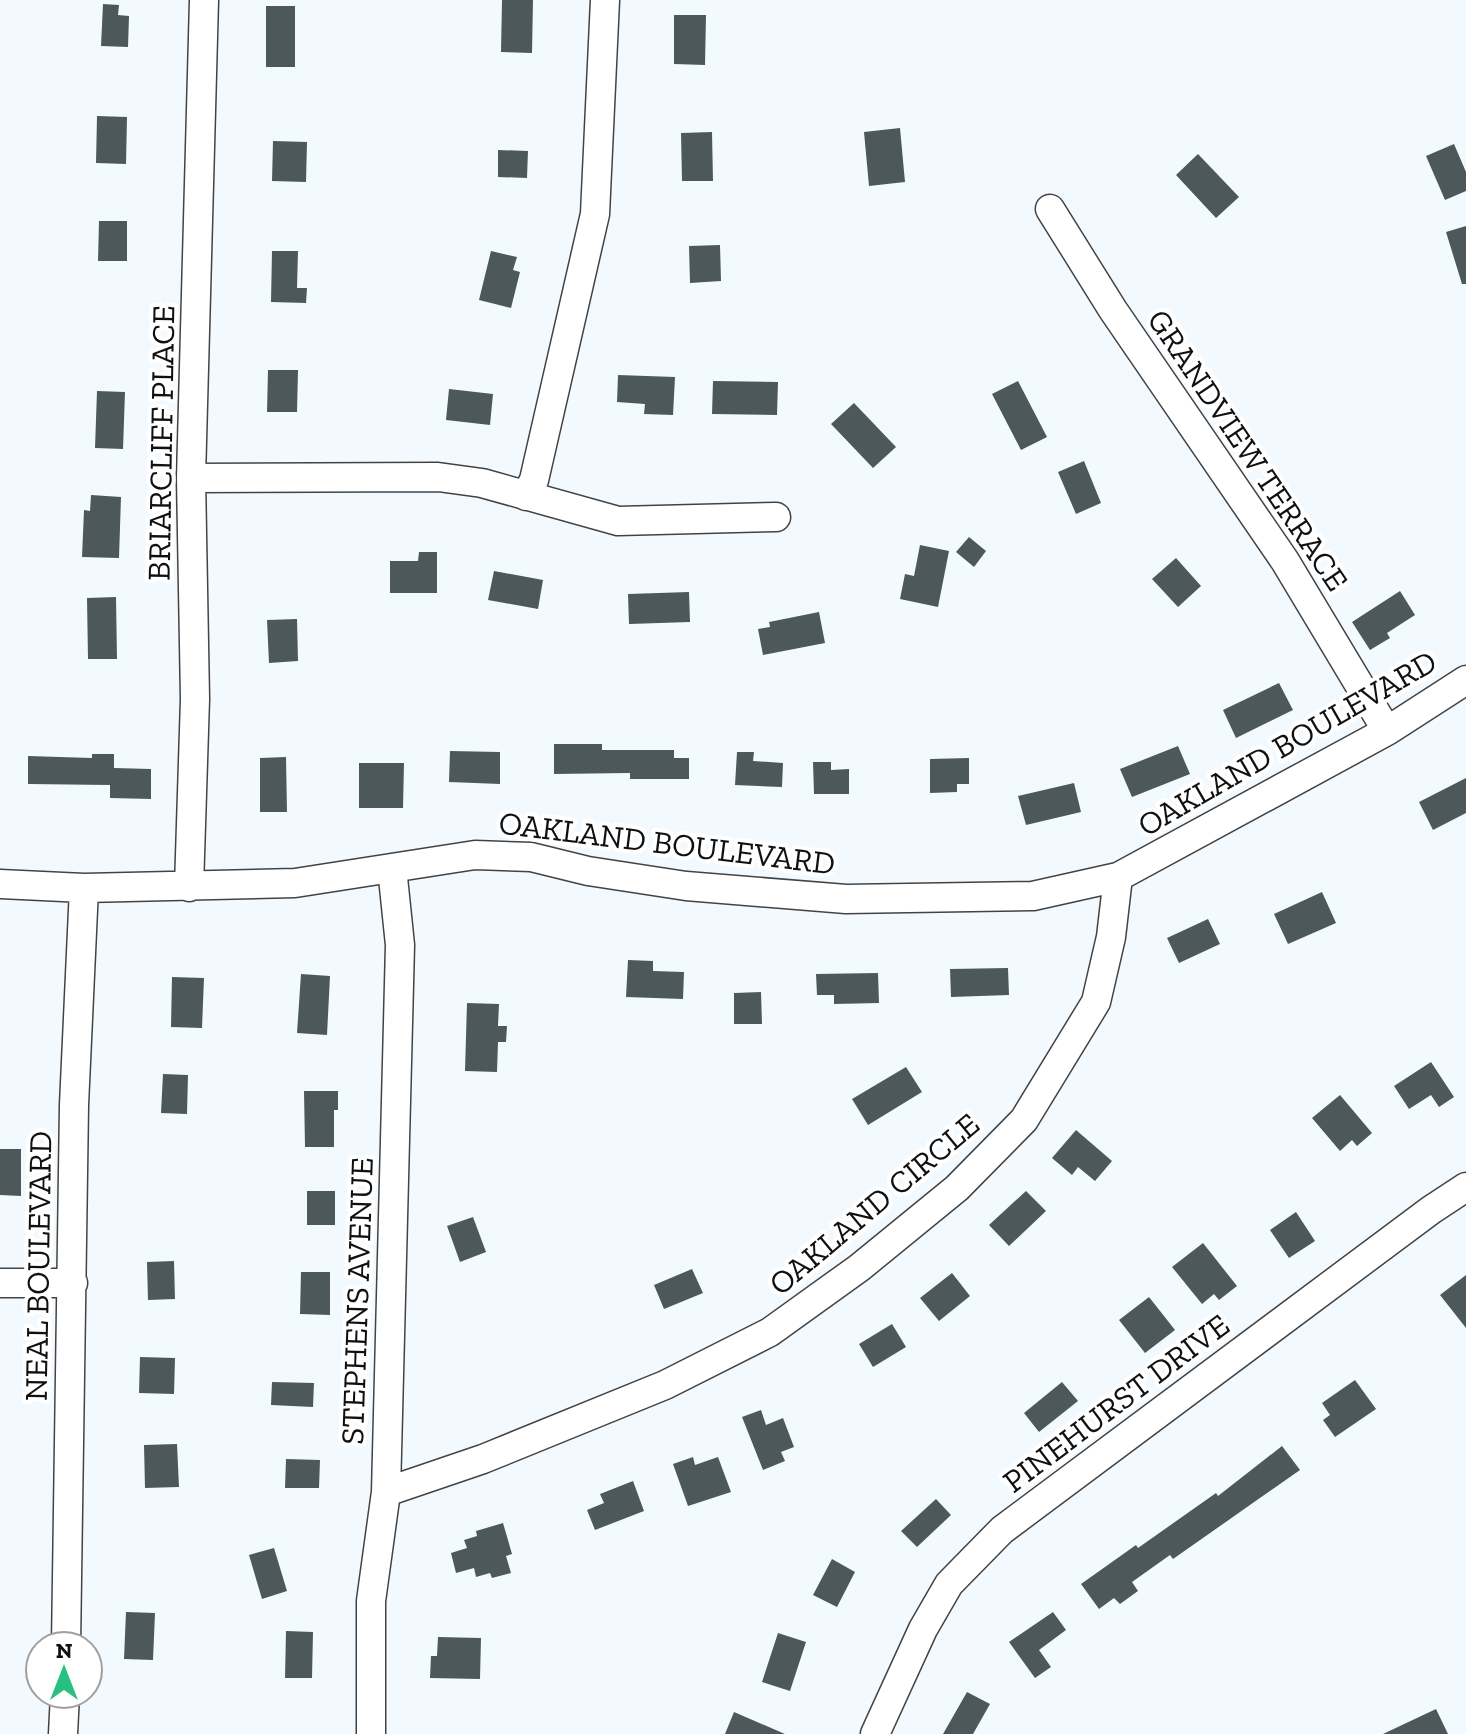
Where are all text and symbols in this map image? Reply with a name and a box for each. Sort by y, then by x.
street label: GRANDVIEW TERRACE [1140,302,1356,598]
street label: BRIARCLIFF PLACE [140,305,182,581]
street label: OAKLAND BOULEVARD [1131,642,1443,844]
street label: OAKLAND BOULEVARD [497,804,837,882]
street label: OAKLAND CIRCLE [761,1105,987,1303]
street label: NEAL BOULEVARD [17,1131,59,1401]
street label: STEPHENS AVENUE [333,1157,381,1445]
street label: PINEHURST DRIVE [996,1306,1236,1500]
north arrow [24,1630,104,1710]
text: N [56,1637,73,1664]

